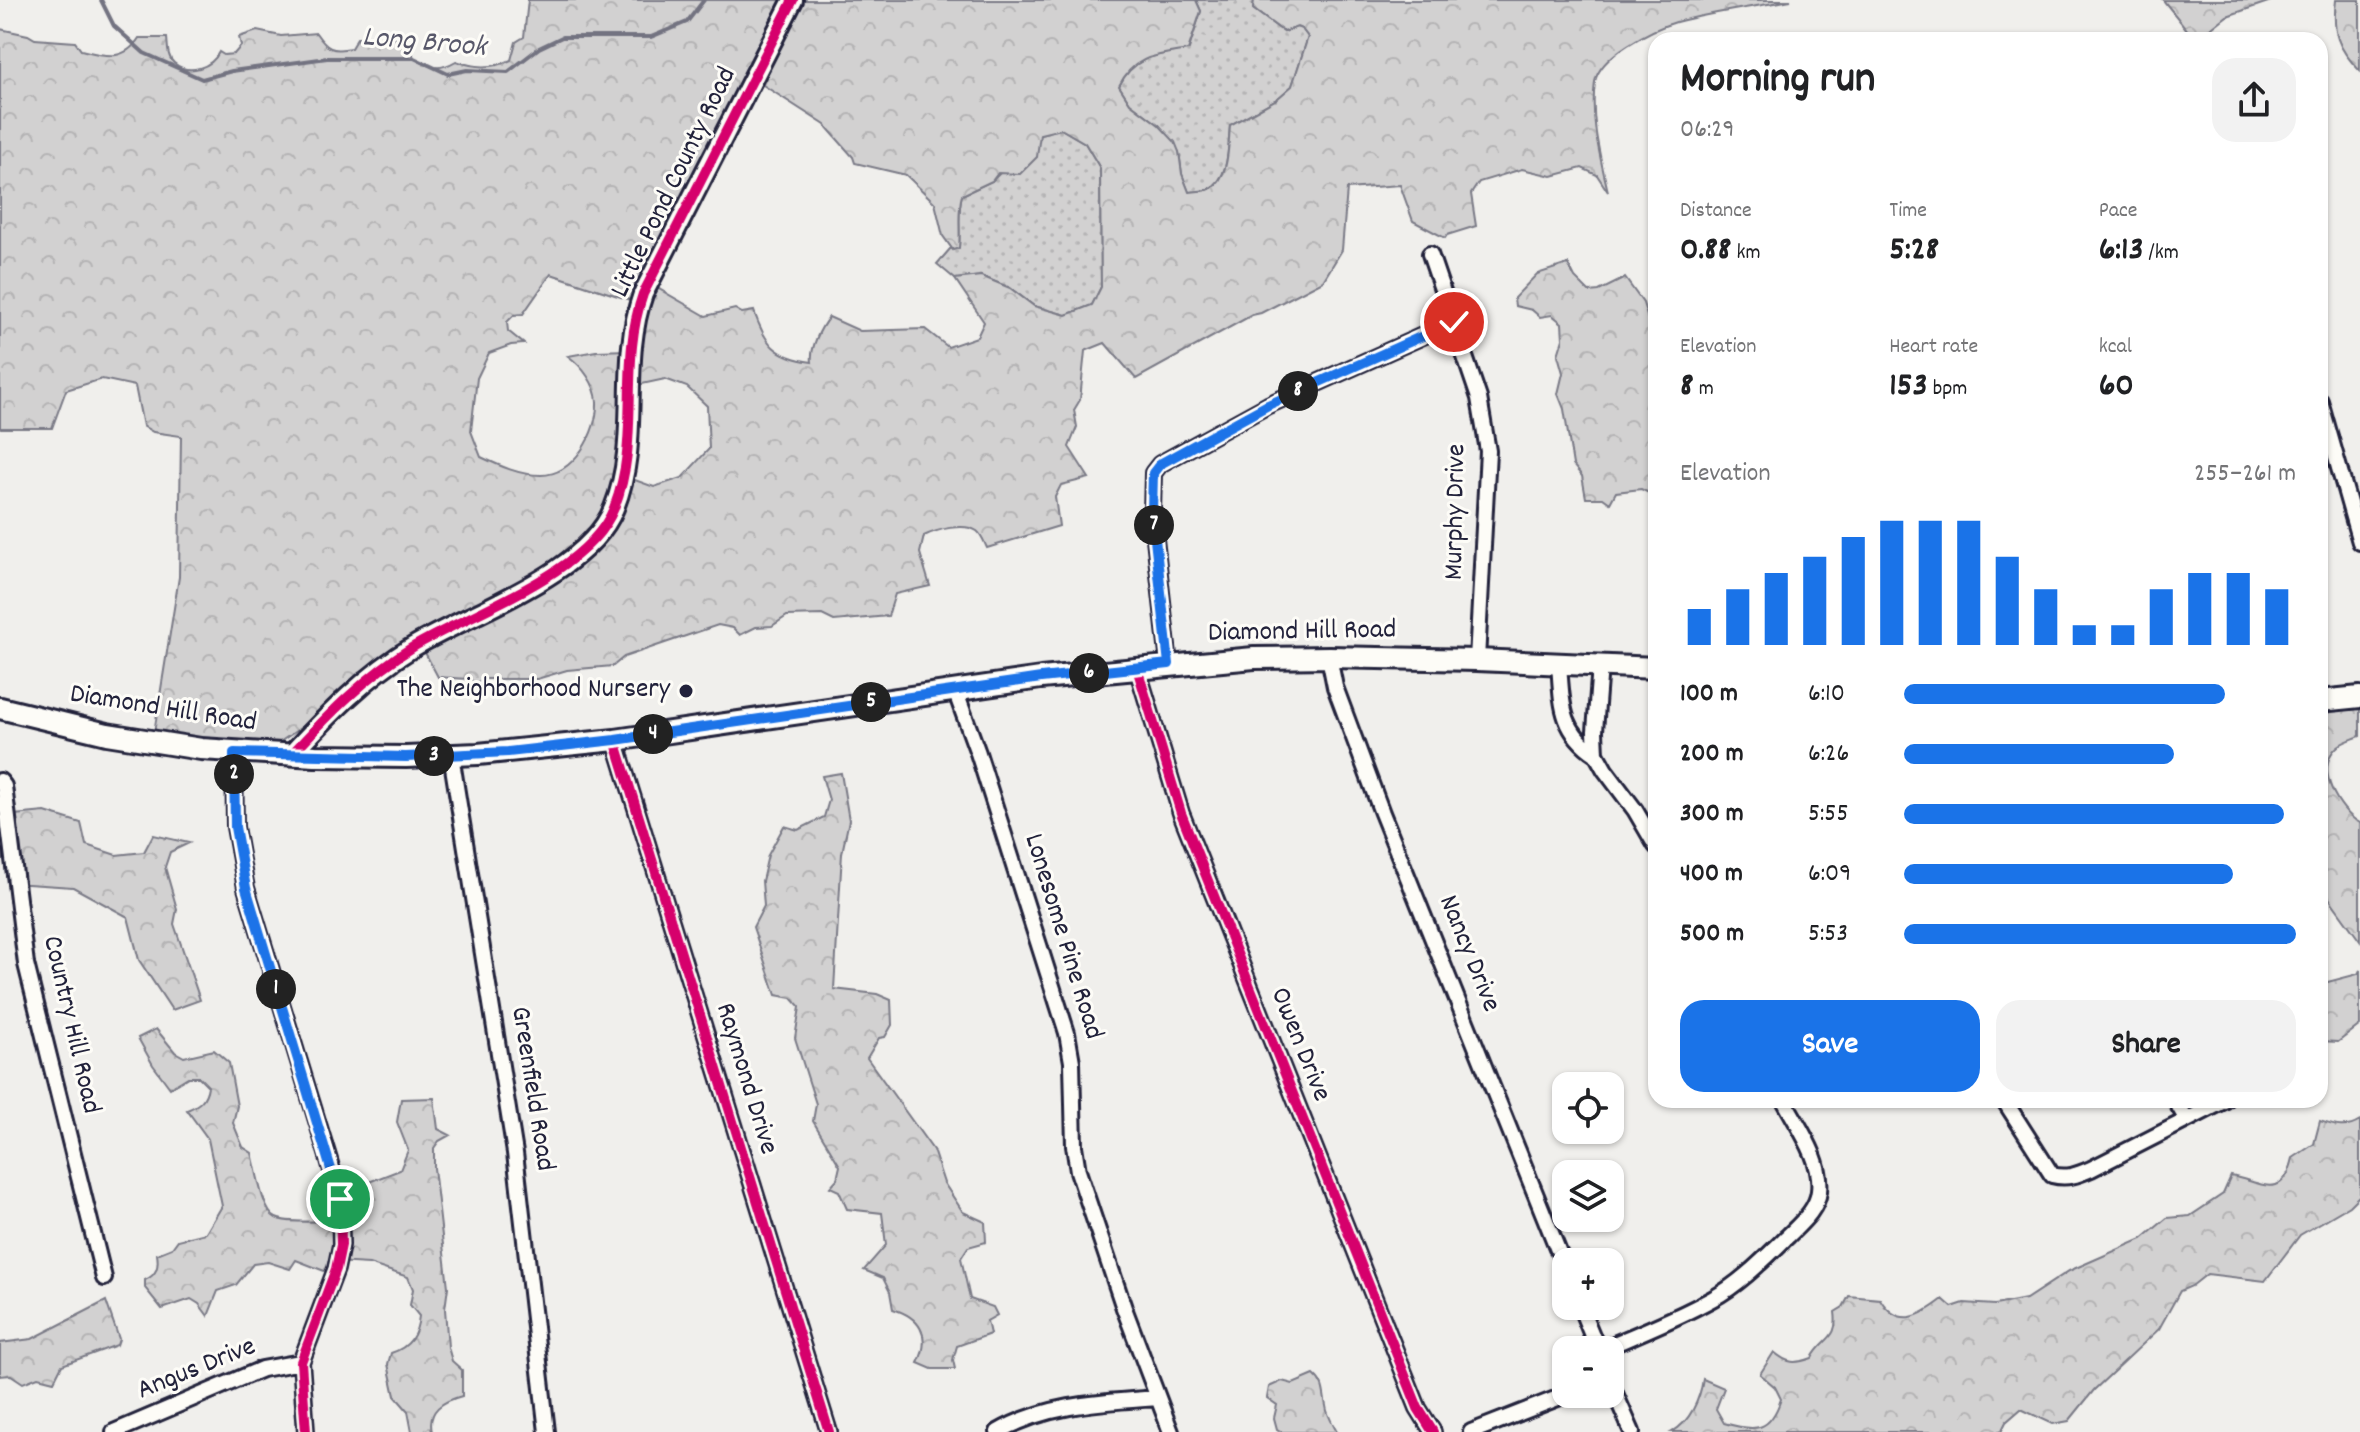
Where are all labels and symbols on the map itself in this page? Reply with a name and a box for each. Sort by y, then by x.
water label: Long Brook [360,17,490,71]
street label: Little Pond County Road [602,61,748,305]
pin [1420,288,1488,356]
pin: 8 [1278,371,1318,411]
street label: Murphy Drive [1436,444,1478,580]
pin: 7 [1134,505,1174,545]
street label: Diamond Hill Road [1207,611,1397,655]
pin: 6 [1069,653,1109,693]
place label: The Neighborhood Nursery [396,671,671,711]
street label: Diamond Hill Road [67,676,259,744]
marker: The Neighborhood Nursery [677,682,695,700]
pin: 5 [851,682,891,722]
pin: 4 [633,714,673,754]
pin: 3 [414,736,454,776]
pin: 2 [214,754,254,794]
street label: Lonesome Pine Road [1012,829,1112,1045]
street label: Nancy Drive [1426,890,1510,1018]
street label: Country Hill Road [30,932,110,1118]
pin: 1 [256,969,296,1009]
street label: Owen Drive [1258,982,1340,1108]
street label: Raymond Drive [703,998,787,1160]
street label: Greenfield Road [498,1004,564,1174]
pin [306,1165,374,1233]
street label: Angus Drive [132,1328,262,1412]

